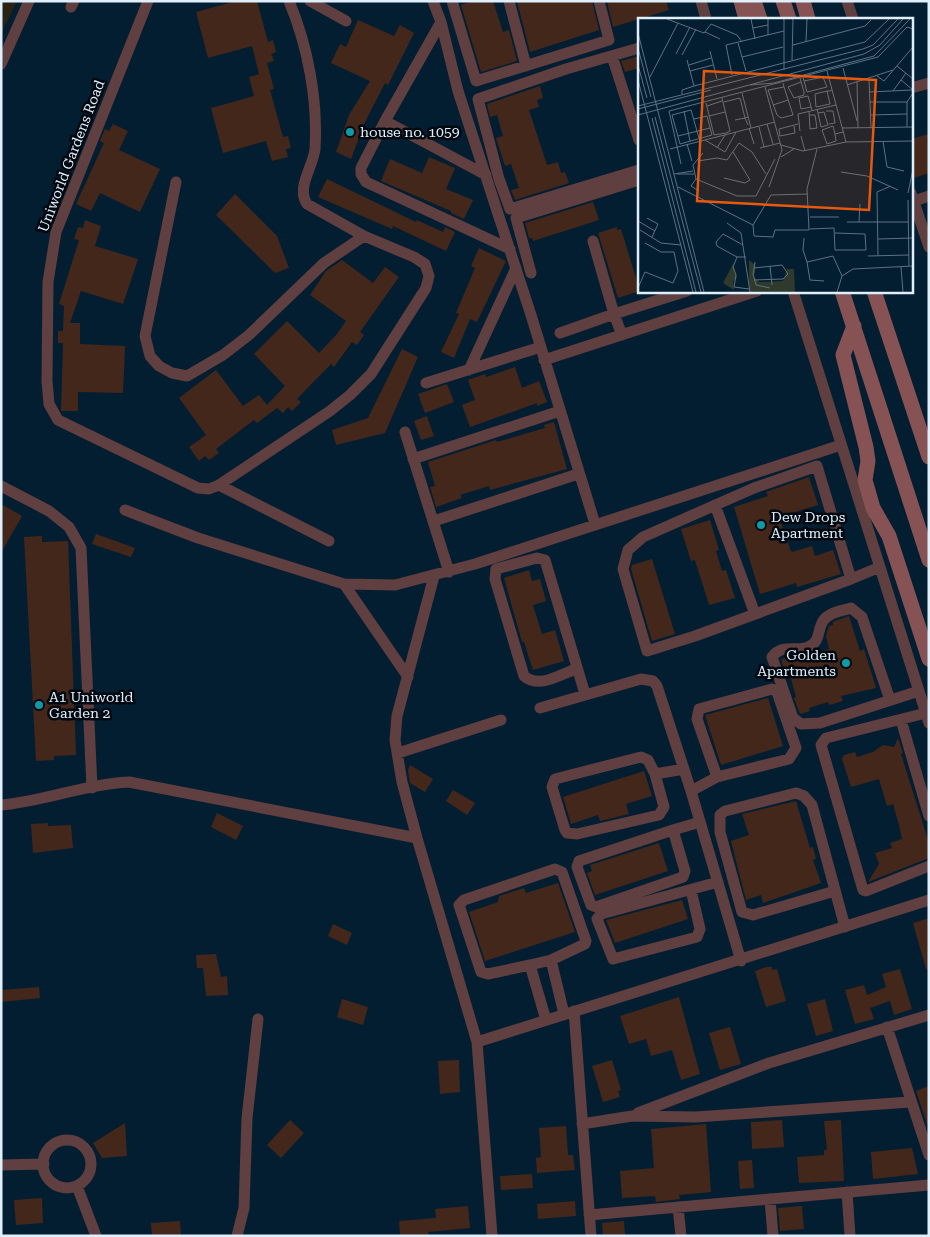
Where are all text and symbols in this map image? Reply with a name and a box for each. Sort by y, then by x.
inset map [638,18,912,292]
street label: Uniworld Gardens Road [35,78,107,234]
place label: house no. 1059 [360,124,460,140]
marker: house no. 1059 [344,126,356,138]
place label: Dew Drops Apartment [771,509,846,541]
marker: Dew Drops Apartment [755,519,767,531]
place label: Golden Apartments [757,647,836,679]
marker: Golden Apartments [840,657,852,669]
place label: A1 Uniworld Garden 2 [49,689,134,721]
marker: A1 Uniworld Garden 2 [33,699,45,711]

